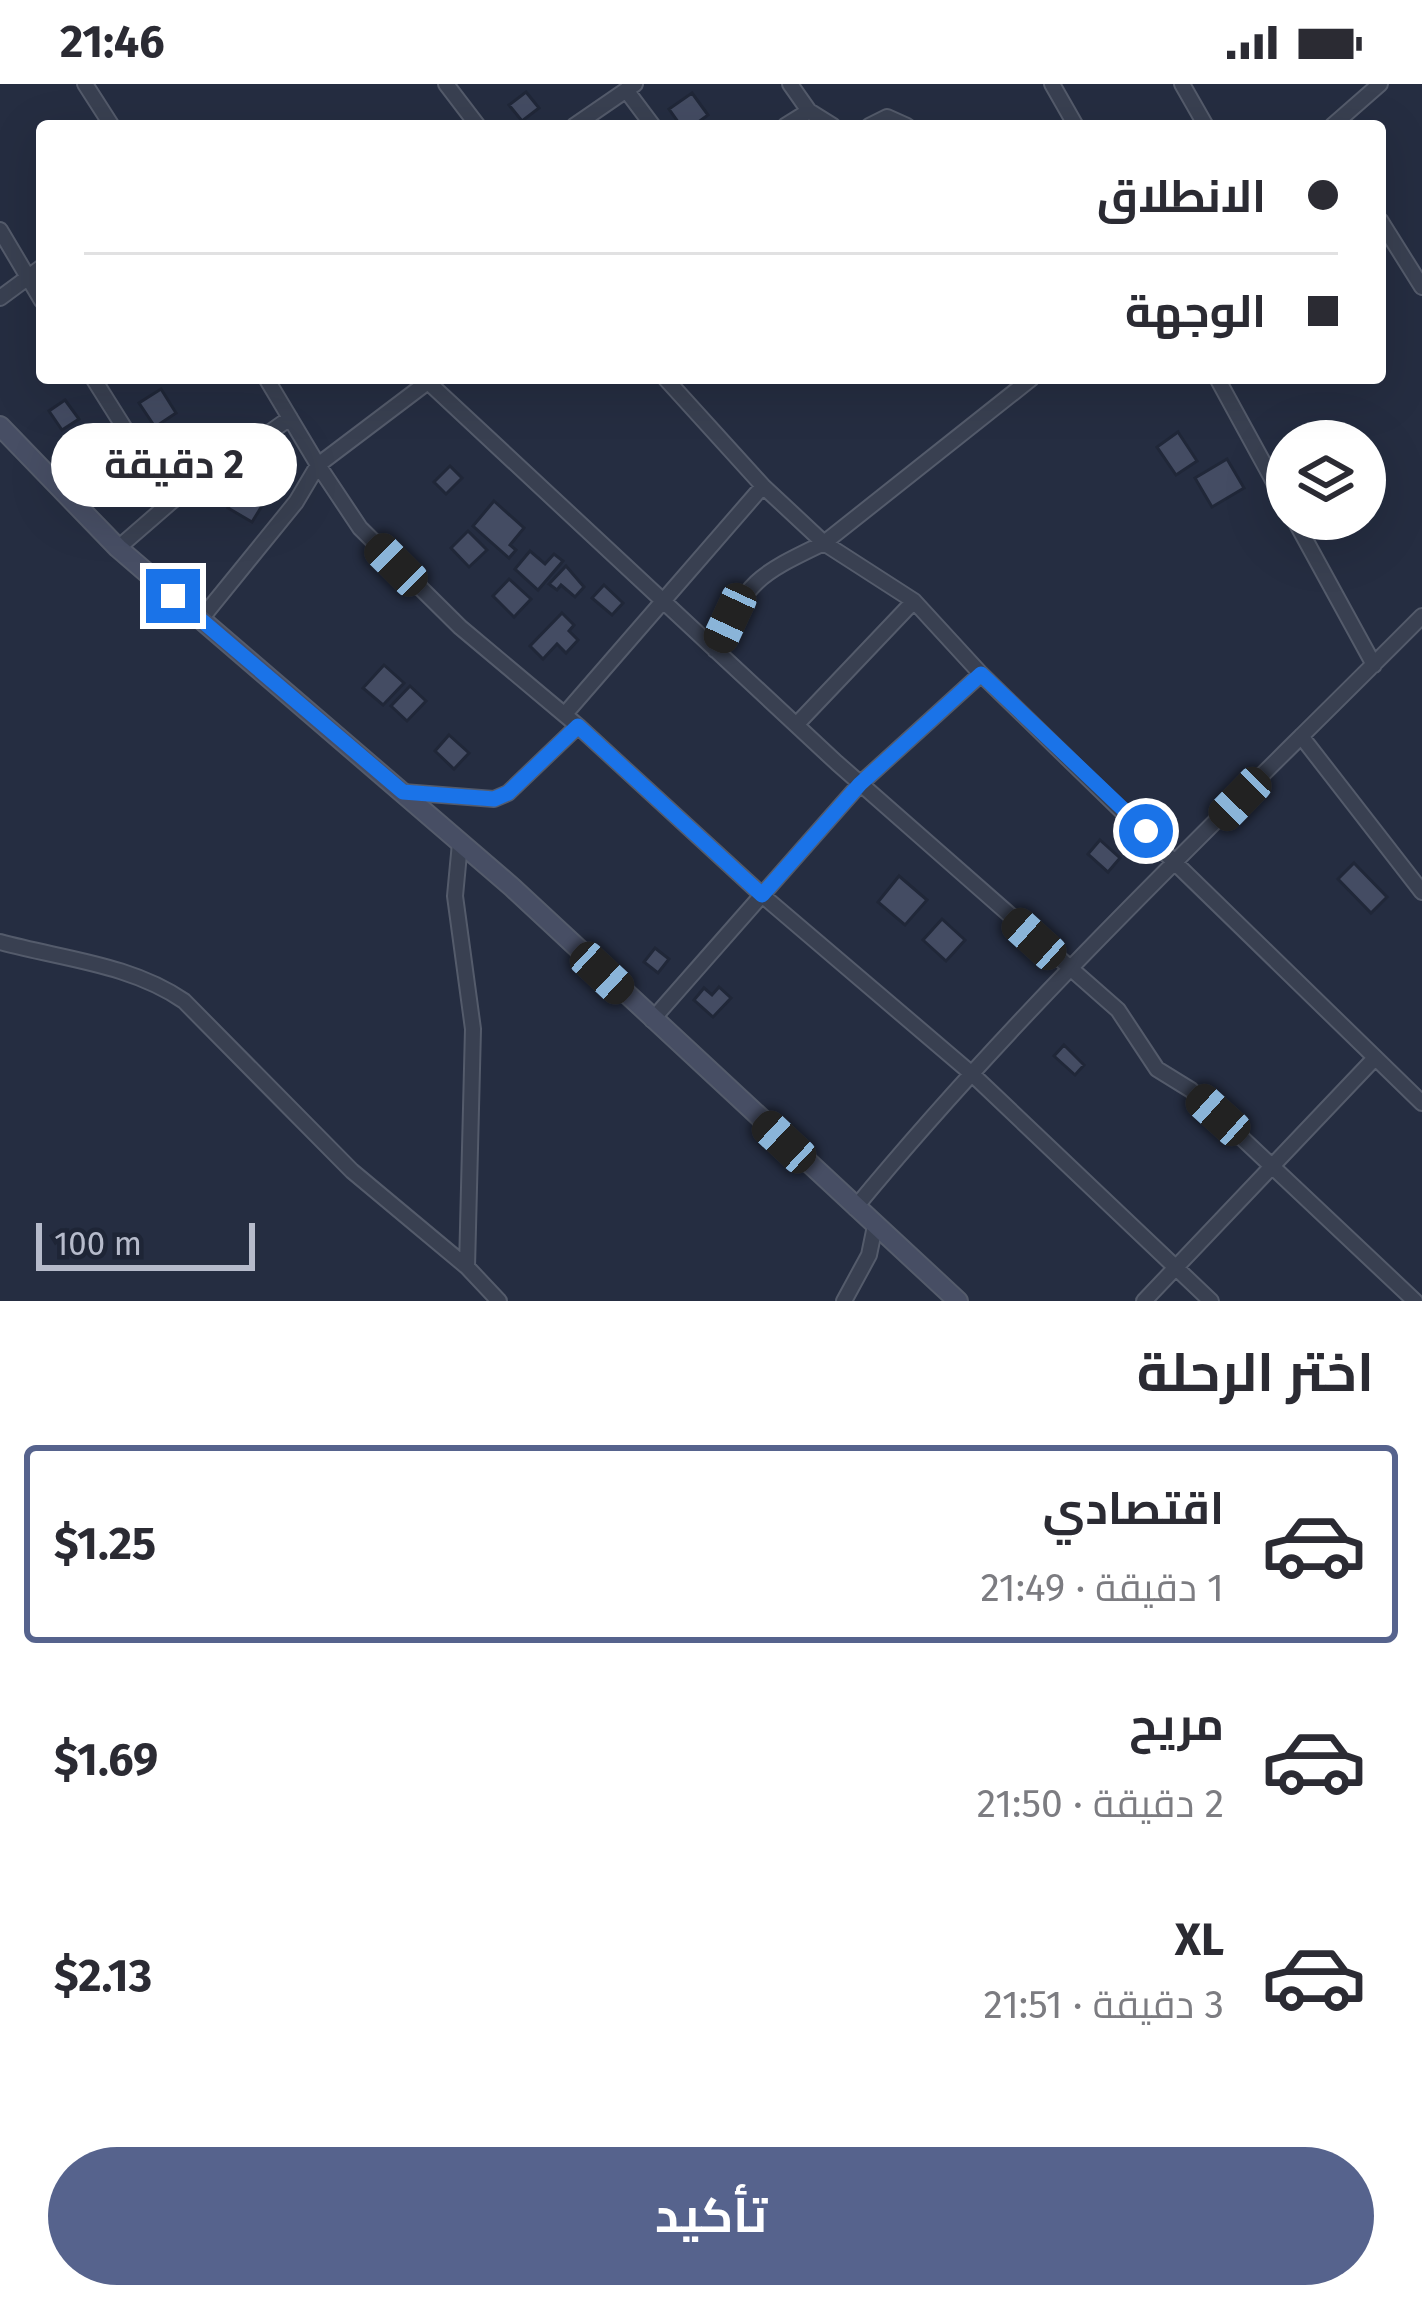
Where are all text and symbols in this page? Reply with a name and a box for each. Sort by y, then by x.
text: 21:46 [60,15,165,69]
text: الانطلاق [1097,170,1266,224]
text: الوجهة [1125,285,1266,339]
map controls [1266,420,1386,540]
button: layers [1266,420,1386,540]
callout: 2 دقيقة [50,422,296,506]
text: 2 دقيقة [104,442,244,488]
car [358,527,434,603]
route end [146,569,200,623]
car [698,578,762,658]
car [1202,761,1278,837]
route start [1119,804,1173,858]
car [995,902,1073,976]
car [563,935,641,1011]
car [1179,1078,1257,1152]
car [745,1104,823,1180]
scale bar [36,1217,255,1270]
text: 100 m [54,1224,142,1264]
text: اختر الرحلة [1137,1341,1374,1405]
text: اقتصادي [1043,1482,1224,1536]
icon: car [1260,1490,1368,1598]
text: $1.25 [54,1517,156,1571]
text: 1 دقيقة · 21:49 [980,1565,1224,1611]
text: مريح [1129,1698,1224,1752]
icon: car [1260,1706,1368,1814]
text: $1.69 [54,1733,158,1787]
text: 2 دقيقة · 21:50 [977,1781,1224,1827]
text: XL [1175,1913,1224,1967]
icon: car [1260,1922,1368,2030]
text: $2.13 [54,1949,152,2003]
text: 3 دقيقة · 21:51 [984,1982,1224,2028]
button: تأكيد [48,2147,1374,2285]

